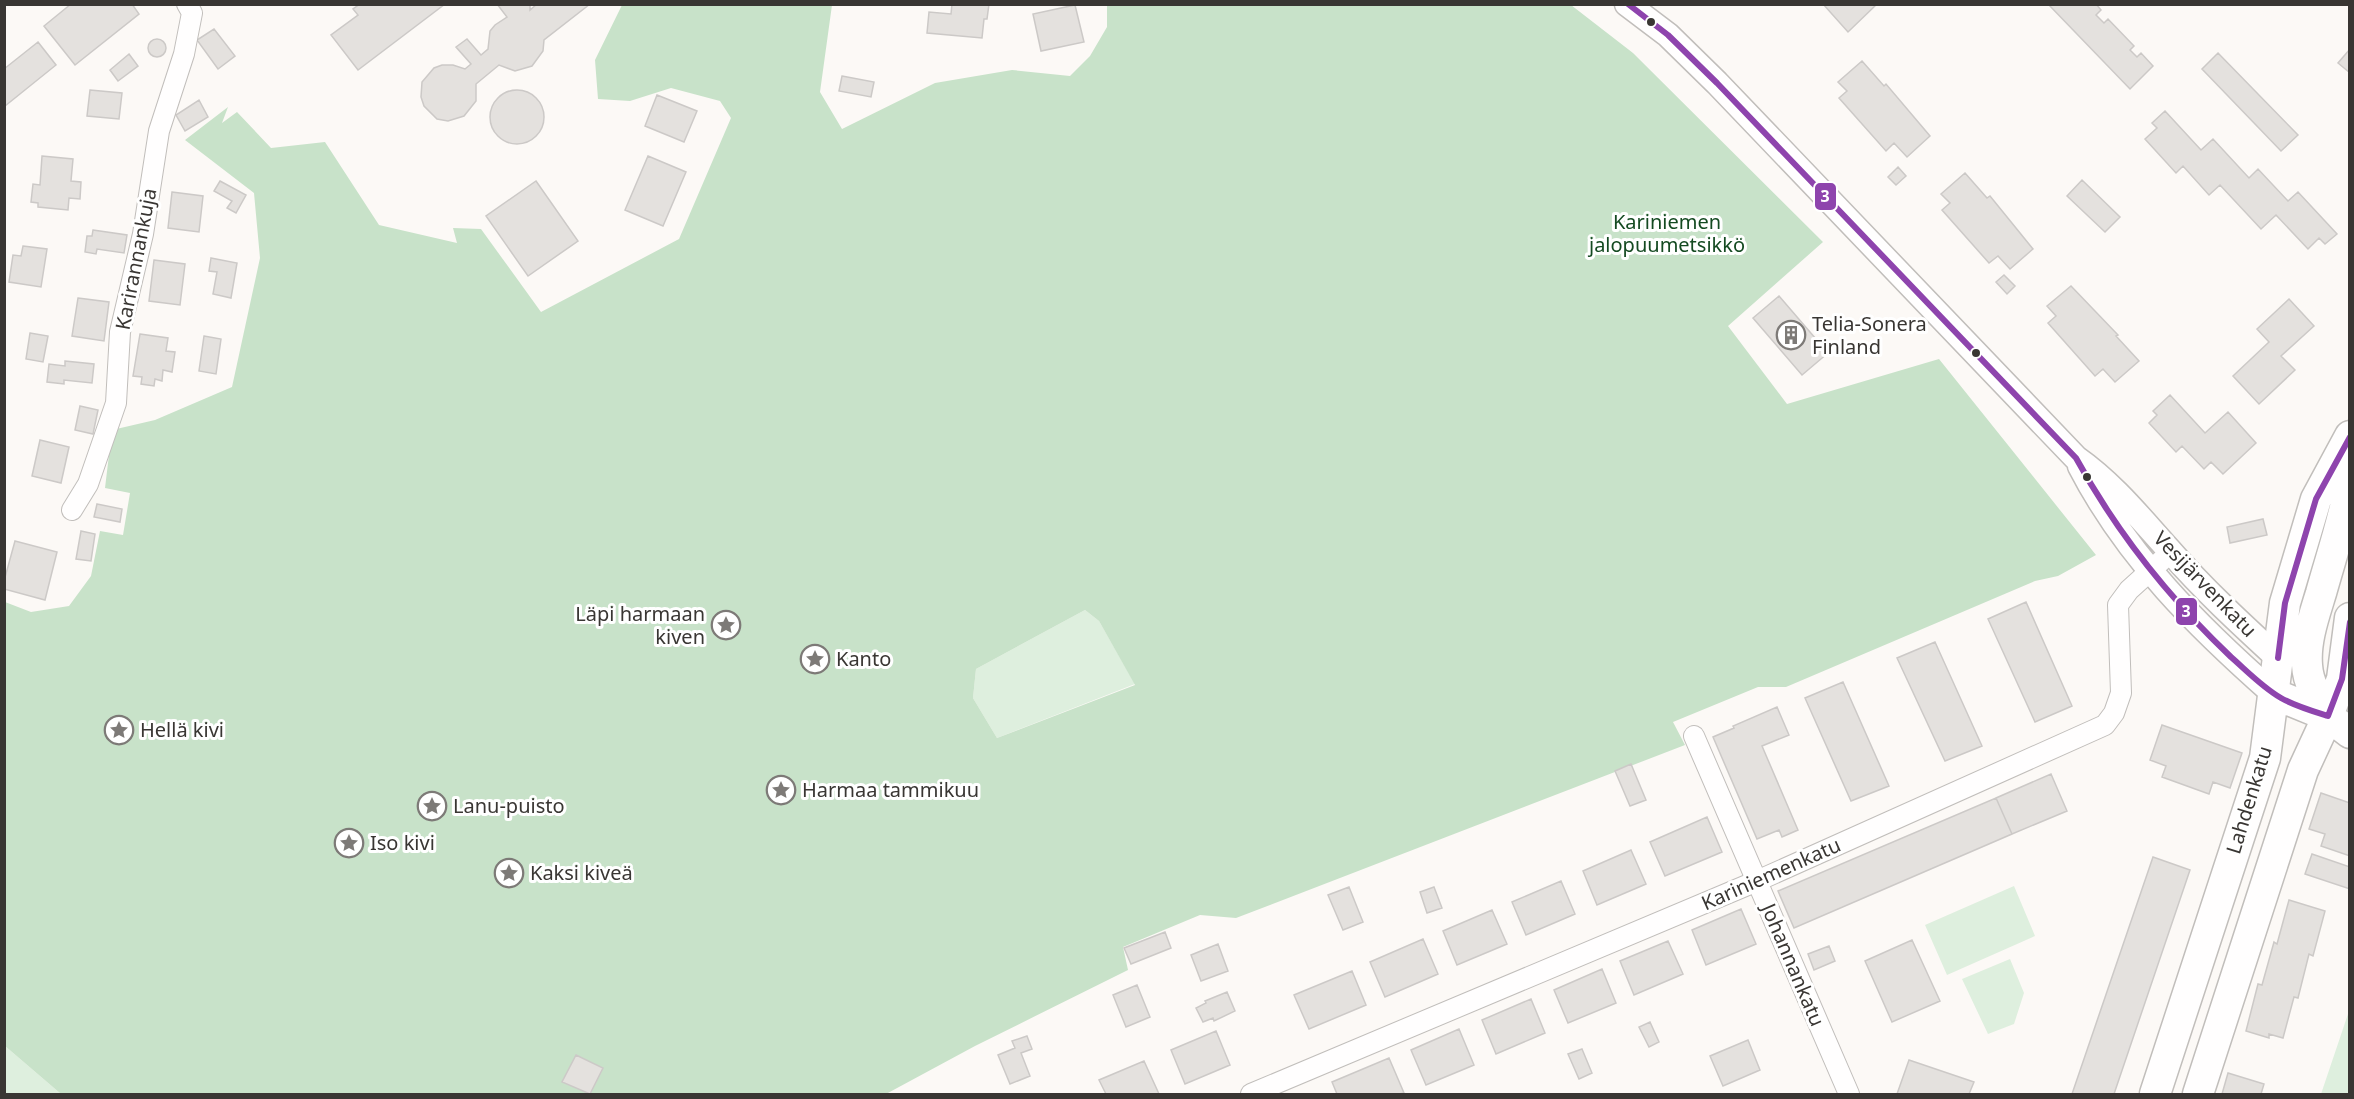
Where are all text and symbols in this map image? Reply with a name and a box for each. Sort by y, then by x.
unlabelled marker [1645,16,1657,28]
line badge: 3 [1814,182,1837,211]
text: 3 [1820,185,1830,207]
street label: Karirannankuja [109,186,162,332]
park label: Kariniemen jalopuumetsikkö [1587,208,1745,258]
place label: Telia-Sonera Finland [1812,310,1927,360]
building icon: Telia-Sonera Finland [1775,319,1807,351]
unlabelled marker [1970,347,1982,359]
unlabelled marker [2081,471,2093,483]
street label: Vesijärvenkatu [2148,525,2263,643]
line badge: 3 [2175,597,2198,626]
place label: Läpi harmaan kiven [575,600,705,650]
text: 3 [2181,600,2191,622]
place icon: Läpi harmaan kiven [710,609,742,641]
place icon: Kanto [799,643,831,675]
place label: Kanto [836,645,891,672]
place icon: Hellä kivi [103,714,135,746]
place label: Hellä kivi [140,716,224,743]
street label: Lahdenkatu [2219,743,2278,857]
place icon: Harmaa tammikuu [765,774,797,806]
place label: Harmaa tammikuu [802,776,979,803]
place icon: Lanu-puisto [416,790,448,822]
place label: Lanu-puisto [453,792,565,819]
place icon: Iso kivi [333,827,365,859]
place label: Iso kivi [370,829,435,856]
street label: Kariniemenkatu [1697,831,1845,916]
place icon: Kaksi kiveä [493,857,525,889]
place label: Kaksi kiveä [530,859,633,886]
street label: Johannankatu [1755,897,1831,1030]

